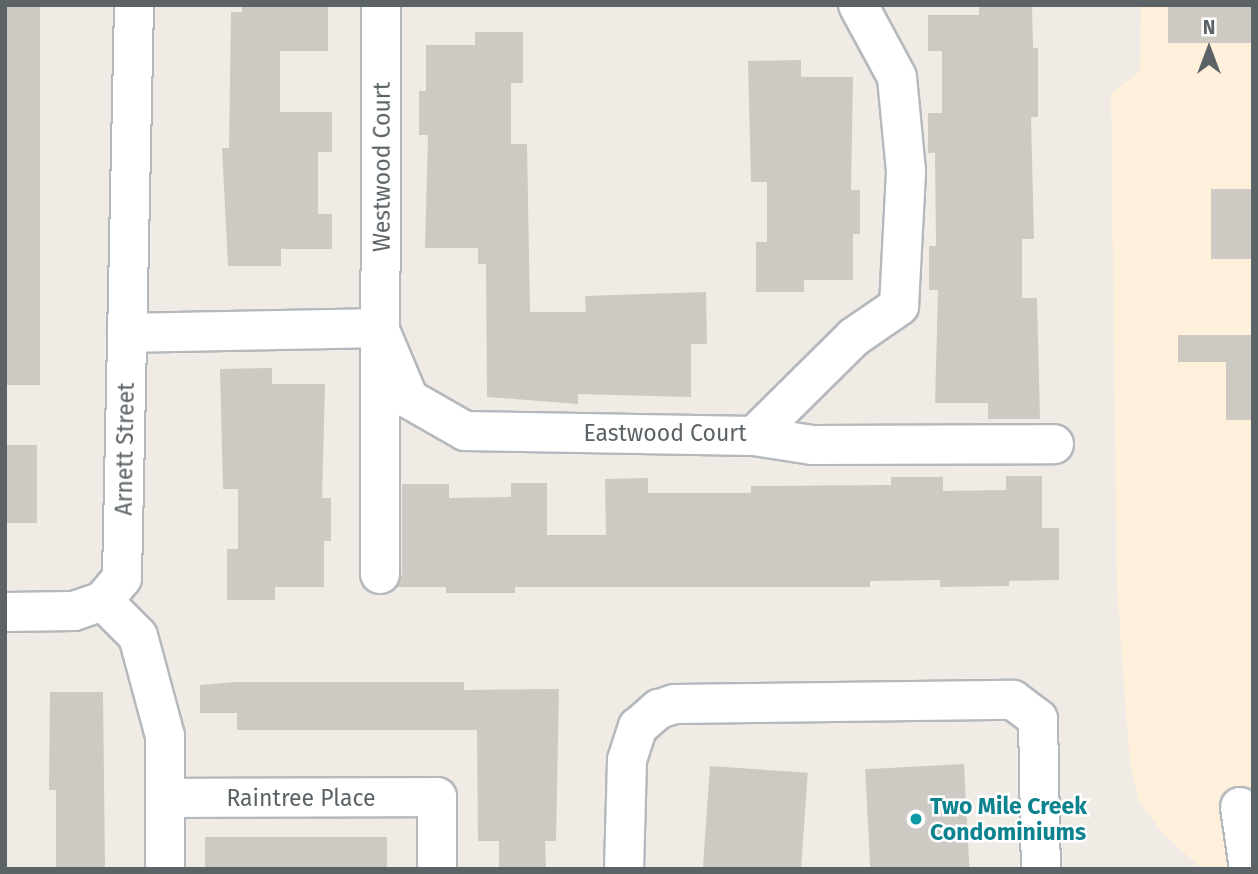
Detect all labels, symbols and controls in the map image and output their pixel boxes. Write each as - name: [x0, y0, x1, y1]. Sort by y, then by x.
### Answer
- north arrow: [1174, 14, 1244, 84]
- text: N: [1203, 16, 1215, 39]
- street label: Westwood Court: [368, 82, 396, 252]
- street label: Arnett Street: [110, 382, 140, 516]
- street label: Eastwood Court: [584, 419, 746, 447]
- street label: Raintree Place: [226, 784, 376, 812]
- place label: Two Mile Creek Condominiums: [930, 792, 1087, 846]
- marker: Two Mile Creek Condominiums: [908, 811, 924, 827]

